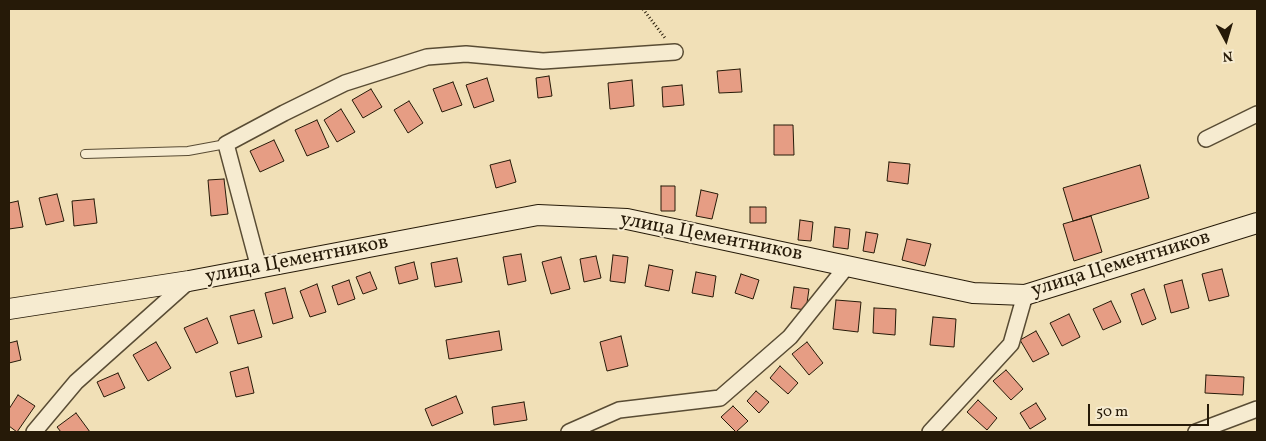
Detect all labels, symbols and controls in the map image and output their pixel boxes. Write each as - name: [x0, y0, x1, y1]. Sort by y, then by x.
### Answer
- north arrow: [1201, 15, 1251, 65]
- text: N: [1222, 45, 1234, 65]
- street label: улица Цементников: [618, 209, 804, 267]
- street label: улица Цементников: [1029, 226, 1213, 304]
- street label: улица Цементников: [204, 232, 390, 290]
- scale bar: [1091, 394, 1212, 426]
- text: 50 m: [1096, 402, 1128, 423]

